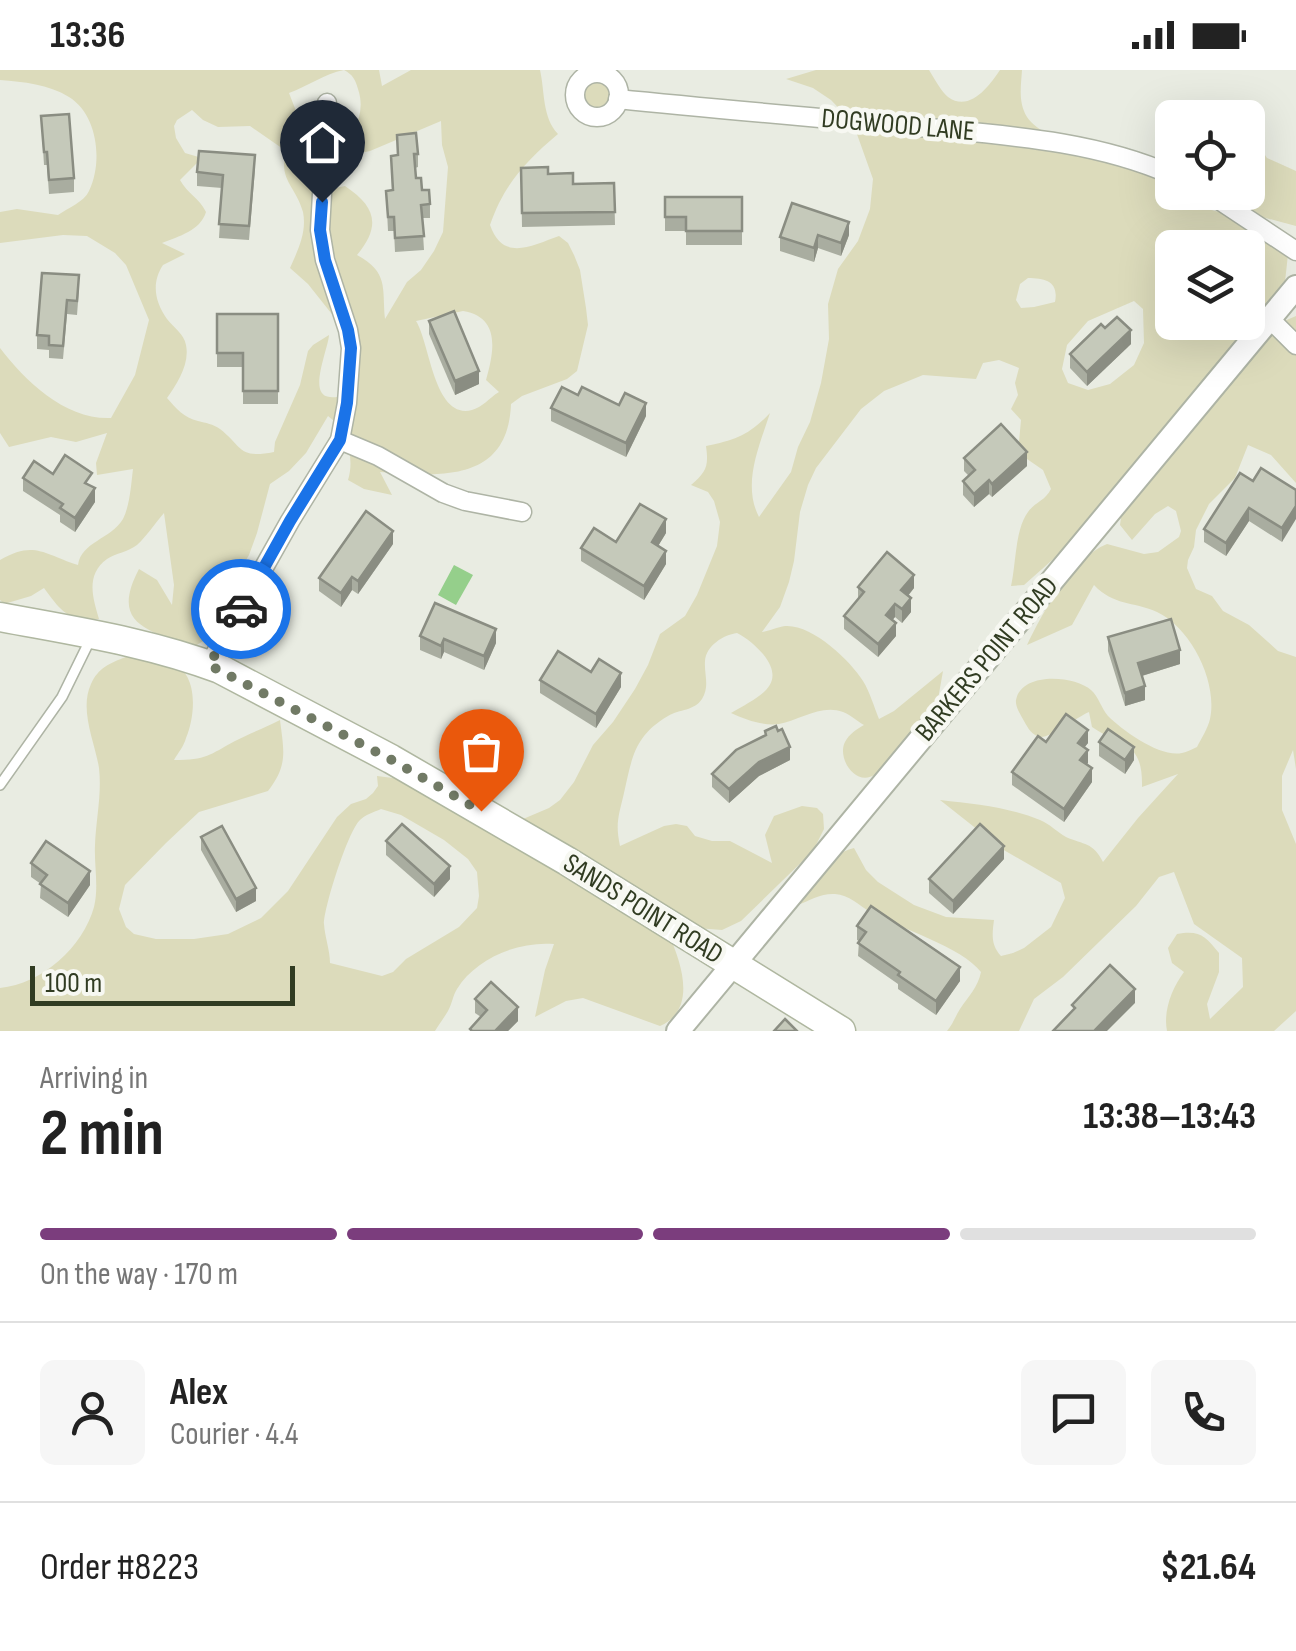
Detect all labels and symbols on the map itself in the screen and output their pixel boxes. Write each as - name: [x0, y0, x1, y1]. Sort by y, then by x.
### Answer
- pin: [280, 100, 365, 203]
- street label: DOGWOOD LANE: [820, 102, 976, 148]
- courier: [191, 559, 291, 659]
- street label: BARKERS POINT ROAD: [909, 570, 1065, 748]
- pin: [439, 709, 524, 812]
- street label: SANDS POINT ROAD: [557, 847, 729, 971]
- scale bar: [30, 961, 295, 1006]

